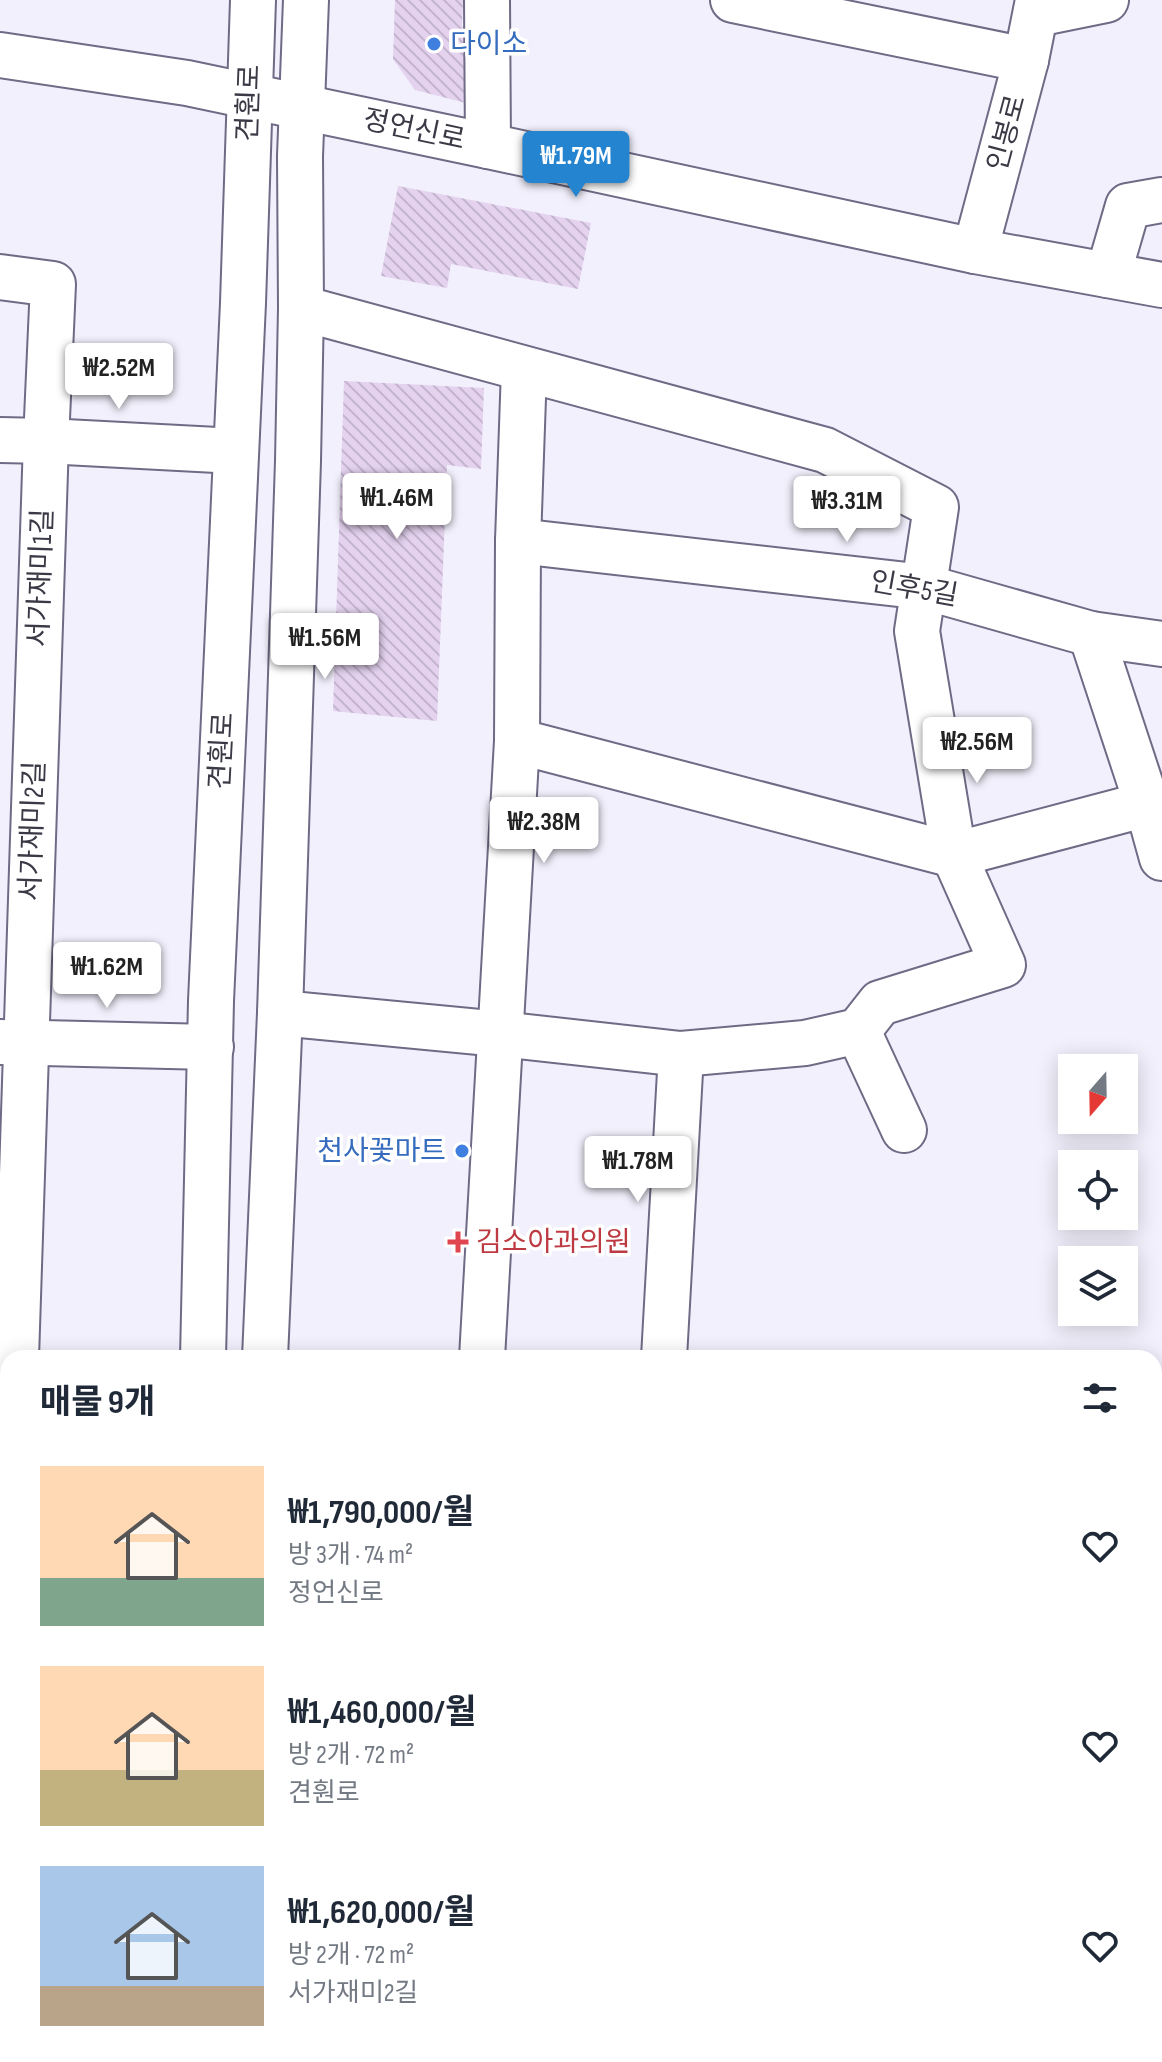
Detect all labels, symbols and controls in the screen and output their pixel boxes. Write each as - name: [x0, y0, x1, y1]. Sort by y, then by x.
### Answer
- place label: 다이소: [450, 28, 527, 61]
- marker: 다이소: [425, 35, 443, 53]
- street label: 견훤로: [231, 64, 267, 142]
- street label: 인봉로: [981, 91, 1033, 175]
- street label: 정언신로: [360, 103, 468, 157]
- pin: ₩1.79M: [511, 131, 641, 199]
- text: ₩1.79M: [540, 141, 612, 172]
- pin: ₩2.52M: [54, 343, 184, 411]
- text: ₩2.52M: [83, 353, 155, 384]
- pin: ₩1.46M: [332, 473, 462, 541]
- pin: ₩3.31M: [782, 476, 912, 544]
- text: ₩1.46M: [361, 483, 433, 514]
- text: ₩3.31M: [811, 486, 883, 517]
- street label: 서가재미1길: [22, 508, 60, 648]
- street label: 인후5길: [868, 565, 960, 613]
- pin: ₩1.56M: [260, 613, 390, 681]
- text: ₩1.56M: [289, 623, 361, 654]
- street label: 견훤로: [204, 712, 240, 790]
- pin: ₩2.56M: [912, 717, 1042, 785]
- text: ₩2.56M: [941, 727, 1013, 758]
- street label: 서가재미2길: [14, 760, 52, 902]
- pin: ₩2.38M: [479, 797, 609, 865]
- text: ₩2.38M: [507, 807, 581, 838]
- pin: ₩1.62M: [42, 942, 172, 1010]
- text: ₩1.62M: [71, 952, 143, 983]
- north arrow: [1058, 1054, 1138, 1134]
- map controls: [1058, 1054, 1138, 1326]
- place label: 천사꽃마트: [317, 1135, 446, 1168]
- pin: ₩1.78M: [573, 1136, 703, 1204]
- marker: 천사꽃마트: [453, 1142, 471, 1160]
- text: ₩1.78M: [603, 1146, 673, 1177]
- button: locate: [1058, 1150, 1138, 1230]
- place label: 김소아과의원: [476, 1226, 631, 1259]
- marker: 김소아과의원: [447, 1231, 469, 1253]
- button: layers: [1058, 1246, 1138, 1326]
- icon: filters: [1078, 1376, 1122, 1420]
- text: 매물 9개: [40, 1382, 155, 1423]
- text: ₩1,790,000/월: [288, 1492, 474, 1533]
- icon: home: [104, 1498, 200, 1594]
- icon: heart: [1078, 1524, 1122, 1568]
- text: 방 3개 · 74 m²: [288, 1540, 413, 1571]
- text: 정언신로: [288, 1578, 384, 1609]
- text: ₩1,460,000/월: [288, 1692, 476, 1733]
- icon: home: [104, 1698, 200, 1794]
- icon: heart: [1078, 1724, 1122, 1768]
- text: 방 2개 · 72 m²: [288, 1740, 414, 1771]
- text: 견훤로: [288, 1778, 360, 1809]
- text: ₩1,620,000/월: [288, 1892, 475, 1933]
- icon: home: [104, 1898, 200, 1994]
- icon: heart: [1078, 1924, 1122, 1968]
- text: 방 2개 · 72 m²: [288, 1940, 414, 1971]
- text: 서가재미2길: [288, 1978, 418, 2009]

